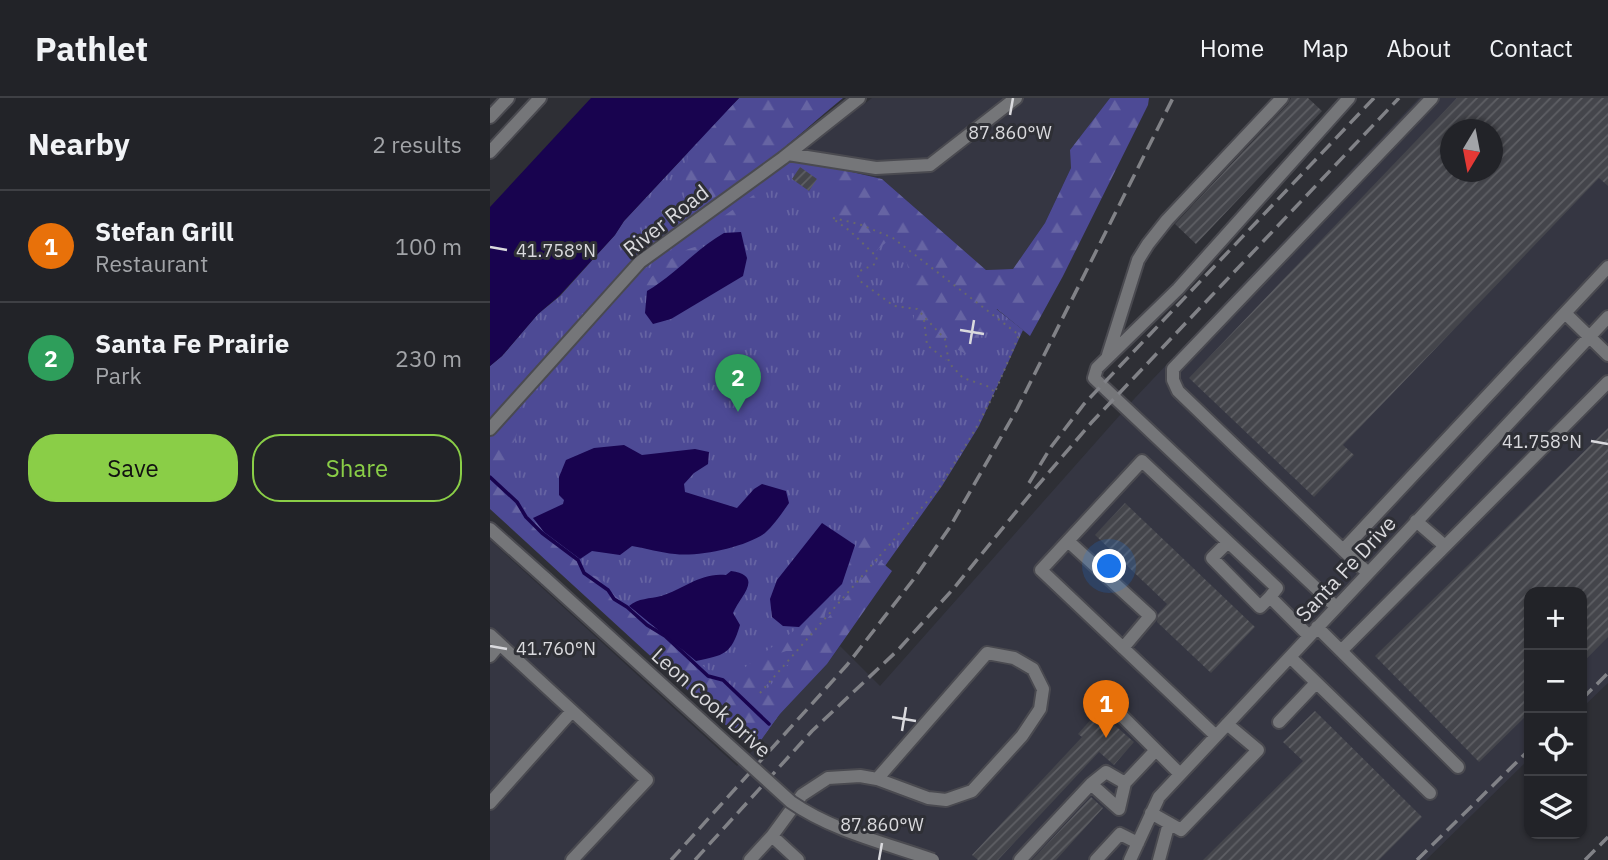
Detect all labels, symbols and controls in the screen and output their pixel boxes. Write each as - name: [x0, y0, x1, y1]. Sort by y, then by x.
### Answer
- text: Pathlet: [35, 27, 148, 70]
- text: Home: [1200, 32, 1264, 64]
- text: Map: [1302, 32, 1348, 64]
- text: About: [1386, 32, 1451, 64]
- text: Contact: [1489, 32, 1573, 64]
- north arrow: [1440, 119, 1503, 182]
- text: 87.860°W: [968, 121, 1052, 144]
- text: Nearby: [28, 124, 130, 163]
- text: 2 results: [372, 129, 462, 159]
- street label: River Road: [617, 178, 714, 262]
- text: Stefan Grill: [95, 214, 234, 248]
- text: 1: [44, 231, 58, 261]
- text: 100 m: [395, 231, 462, 261]
- text: 41.758°N: [516, 239, 596, 262]
- text: Restaurant: [95, 248, 208, 278]
- text: Santa Fe Prairie: [95, 326, 289, 360]
- text: 2: [44, 343, 58, 373]
- text: 230 m: [395, 343, 462, 373]
- pin: 2: [715, 354, 761, 412]
- text: Park: [95, 360, 142, 390]
- text: 41.758°N: [1502, 430, 1582, 453]
- button: Save: [28, 434, 238, 502]
- button: Share: [252, 434, 462, 502]
- street label: Santa Fe Drive: [1289, 509, 1402, 627]
- your location: [1092, 549, 1126, 583]
- map controls: [1524, 587, 1587, 839]
- button: +: [1524, 587, 1587, 650]
- text: 41.760°N: [516, 637, 596, 660]
- street label: Leon Cook Drive: [646, 641, 777, 763]
- button: −: [1524, 650, 1587, 713]
- pin: 1: [1083, 680, 1129, 738]
- button: locate: [1524, 713, 1587, 776]
- button: layers: [1524, 776, 1587, 839]
- text: 87.860°W: [840, 813, 924, 836]

